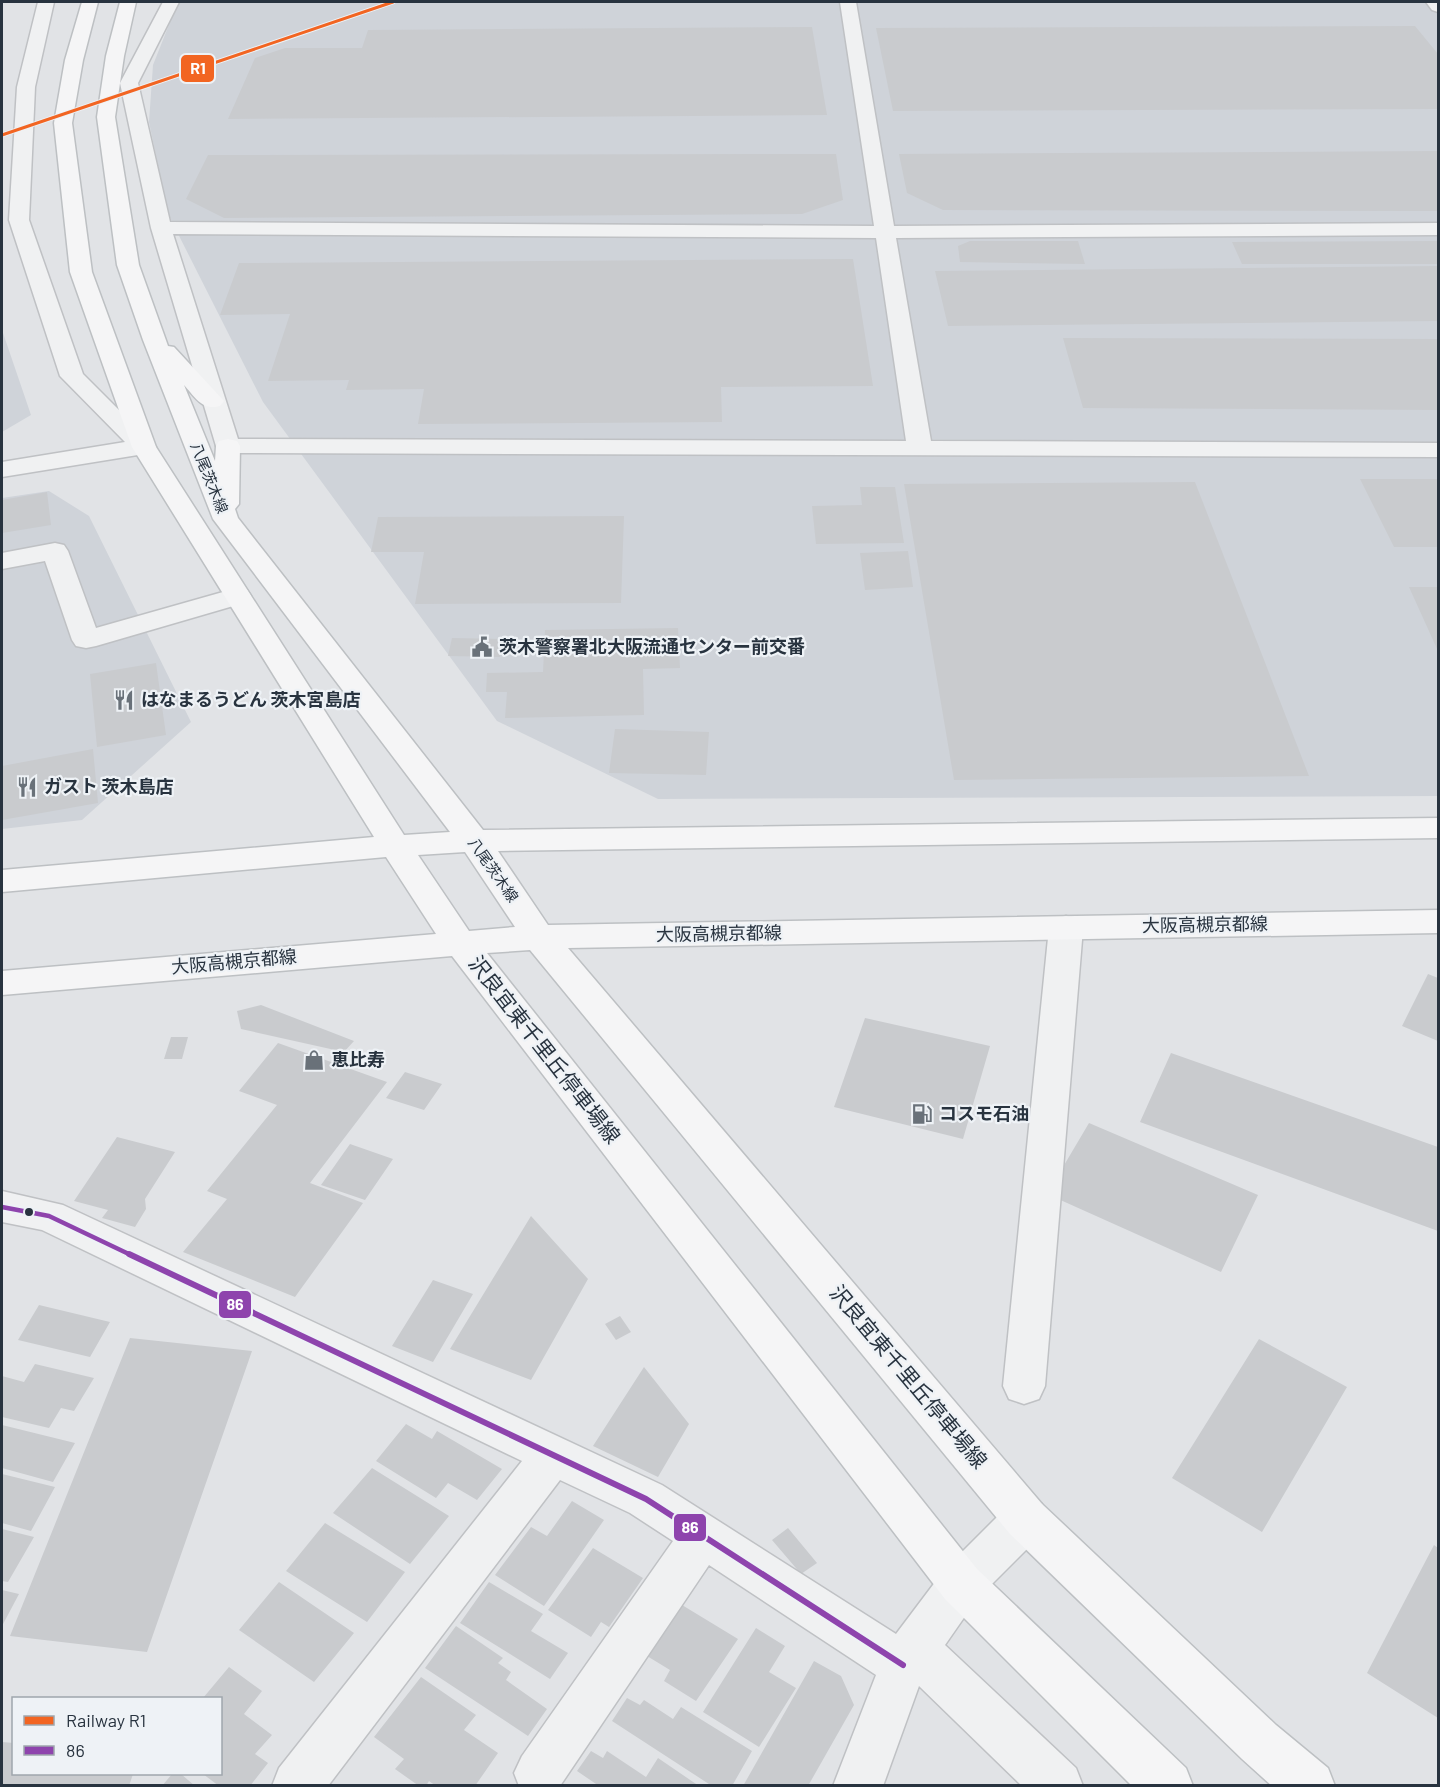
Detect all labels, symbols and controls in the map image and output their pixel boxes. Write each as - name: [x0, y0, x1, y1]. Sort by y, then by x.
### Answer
- line badge: R1: [180, 54, 215, 83]
- text: R1: [190, 58, 206, 77]
- street label: 八尾茨木線: [188, 439, 232, 516]
- public building icon: 茨木警察署北大阪流通センター前交番: [470, 635, 494, 659]
- place label: 茨木警察署北大阪流通センター前交番: [499, 635, 805, 657]
- restaurant icon: はなまるうどん 茨木宮島店: [112, 688, 136, 712]
- place label: はなまるうどん 茨木宮島店: [141, 688, 361, 710]
- restaurant icon: ガスト 茨木島店: [15, 775, 39, 799]
- place label: ガスト 茨木島店: [44, 775, 174, 797]
- street label: 八尾茨木線: [465, 834, 523, 905]
- street label: 大阪高槻京都線: [1142, 912, 1268, 936]
- street label: 大阪高槻京都線: [656, 921, 782, 945]
- street label: 大阪高槻京都線: [170, 945, 298, 977]
- street label: 沢良宜東千里丘停車場線: [464, 950, 626, 1148]
- shop icon: 恵比寿: [302, 1048, 326, 1072]
- place label: 恵比寿: [331, 1048, 385, 1070]
- fuel station icon: コスモ石油: [910, 1102, 934, 1126]
- place label: コスモ石油: [939, 1102, 1029, 1124]
- unlabelled marker: [23, 1206, 35, 1218]
- street label: 沢良宜東千里丘停車場線: [825, 1280, 993, 1473]
- line badge: 86: [218, 1290, 252, 1319]
- text: 86: [226, 1294, 244, 1313]
- line badge: 86: [673, 1513, 707, 1542]
- text: 86: [681, 1517, 699, 1536]
- legend: [12, 1697, 222, 1775]
- text: Railway R1: [66, 1709, 146, 1731]
- text: 86: [66, 1739, 85, 1761]

